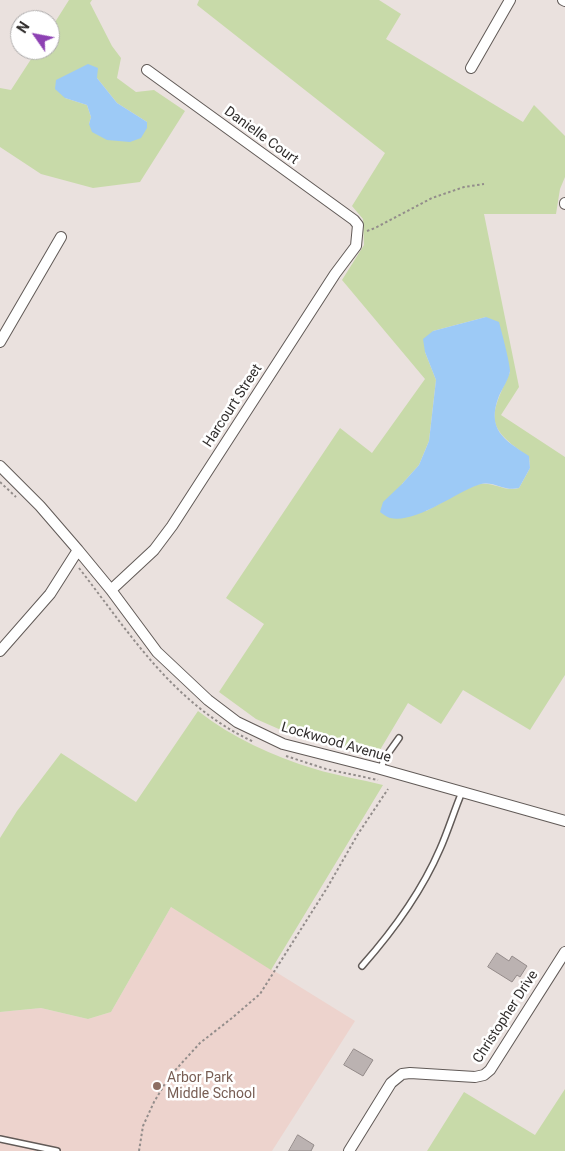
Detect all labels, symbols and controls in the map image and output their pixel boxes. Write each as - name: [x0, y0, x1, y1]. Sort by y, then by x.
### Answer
- north arrow: [10, 10, 60, 60]
- text: N: [14, 19, 33, 36]
- street label: Danielle Court: [221, 103, 301, 169]
- street label: Harcourt Street: [200, 361, 266, 451]
- street label: Lockwood Avenue: [279, 719, 393, 767]
- street label: Christopher Drive: [470, 967, 542, 1067]
- place label: Arbor Park Middle School: [167, 1070, 255, 1102]
- marker: Arbor Park Middle School: [151, 1080, 163, 1092]

